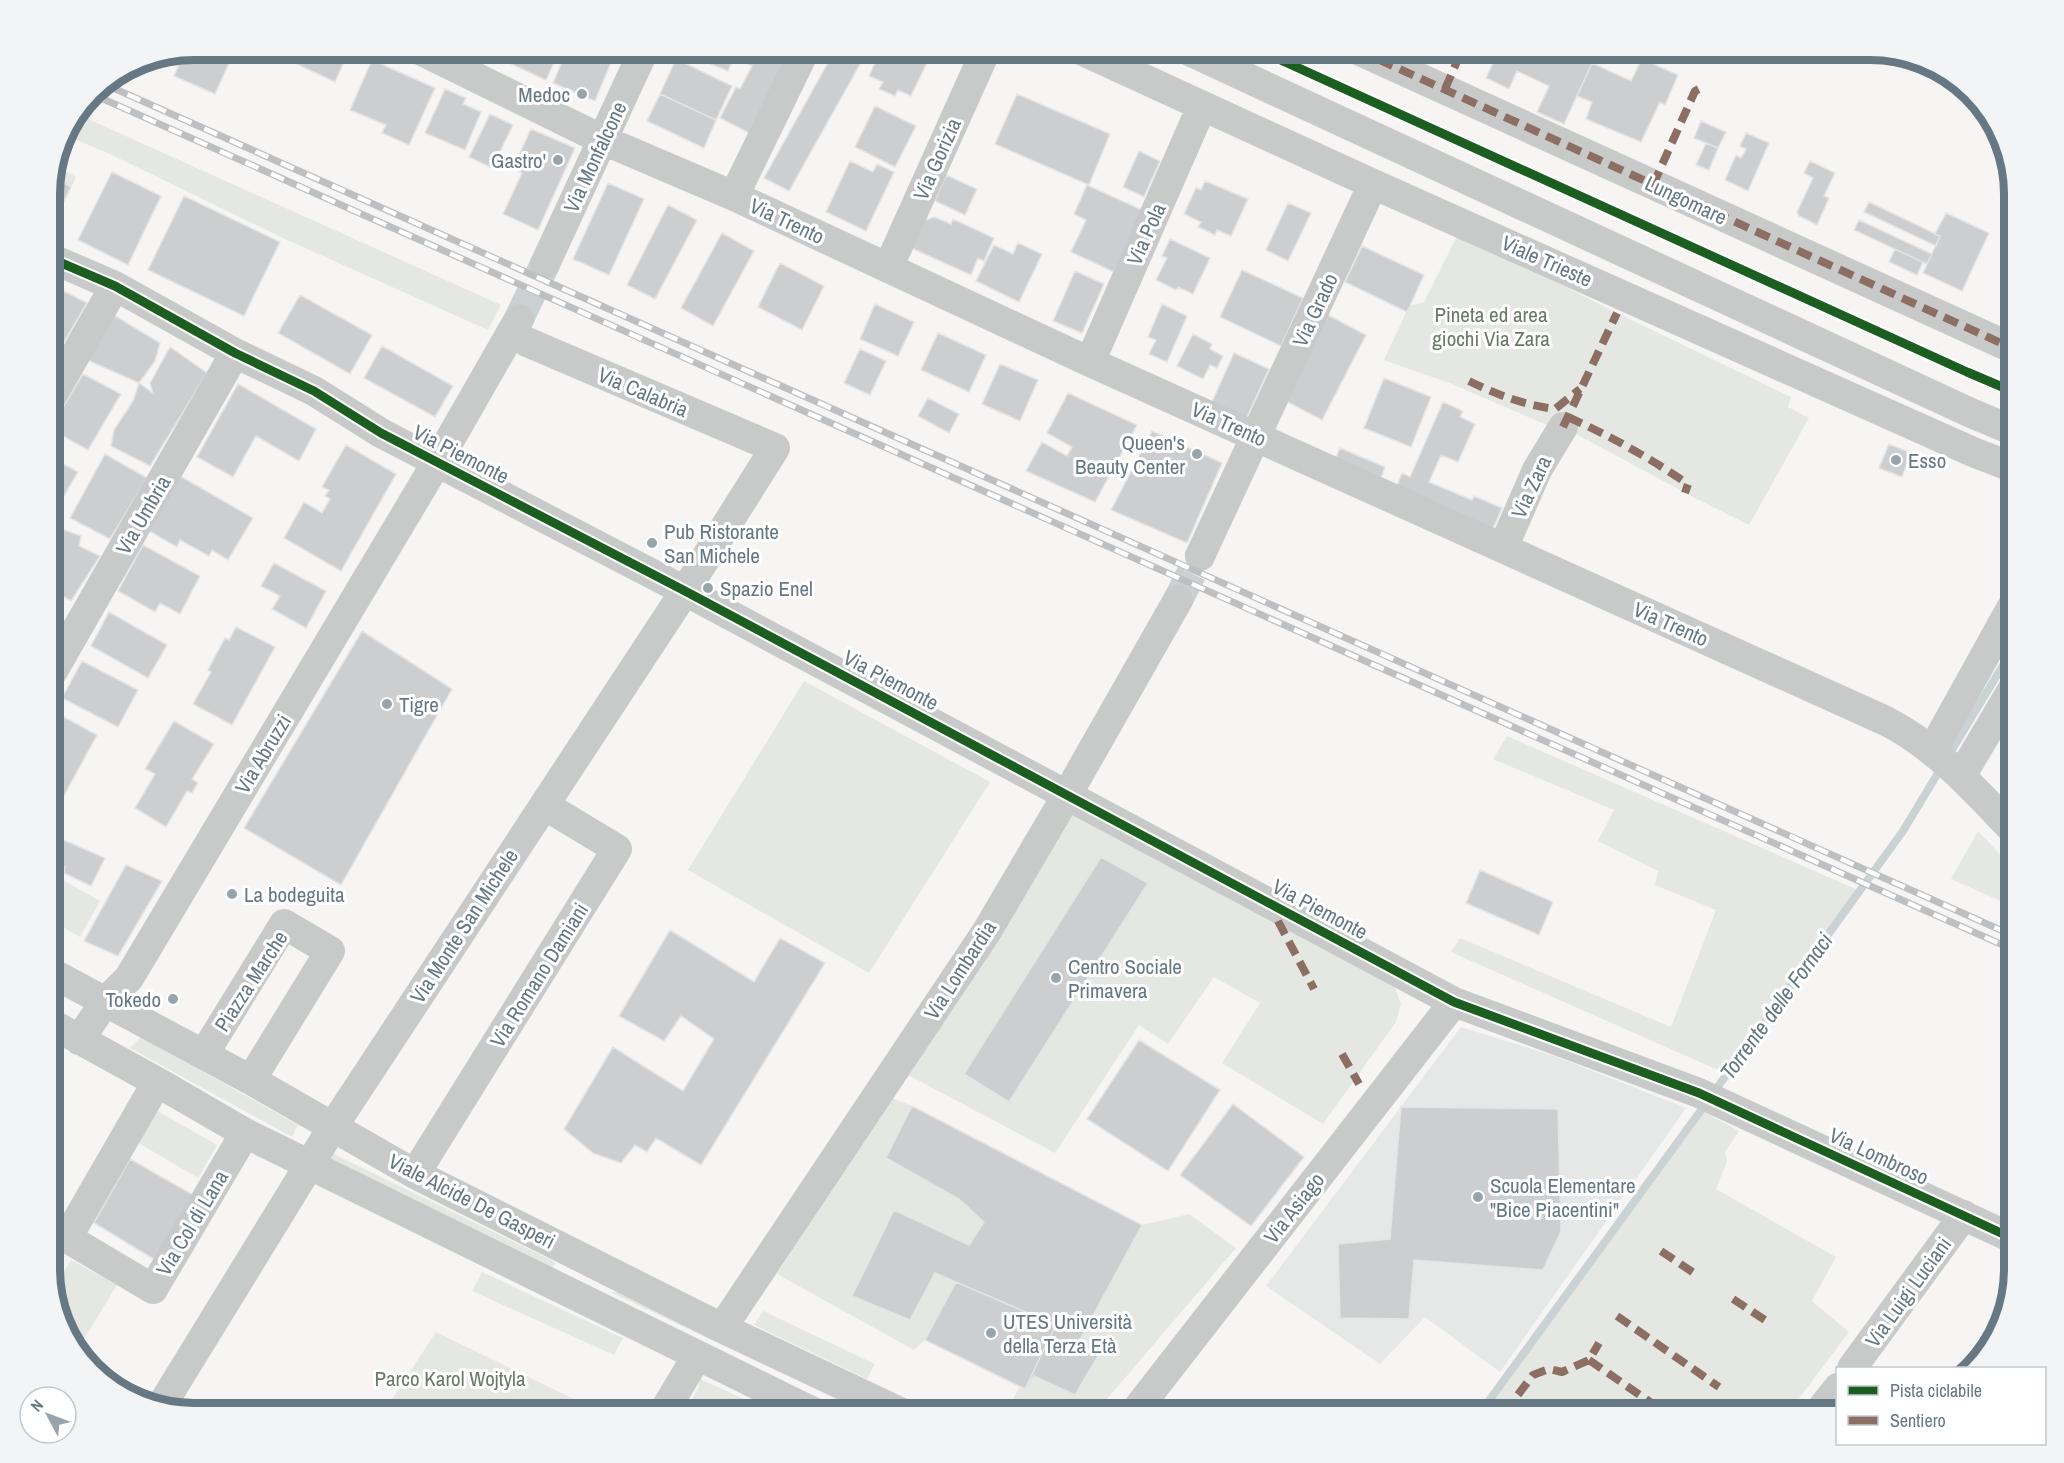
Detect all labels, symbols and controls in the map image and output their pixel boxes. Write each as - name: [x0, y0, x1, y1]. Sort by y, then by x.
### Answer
- place label: Medoc: [518, 80, 570, 109]
- marker: Medoc: [575, 87, 589, 101]
- street label: Via Monfalcone: [557, 97, 633, 217]
- street label: Via Gorizia: [906, 113, 968, 205]
- place label: Gastro': [491, 146, 546, 175]
- marker: Gastro': [551, 153, 565, 167]
- street label: Lungomare: [1640, 168, 1732, 232]
- street label: Via Trento: [745, 191, 829, 251]
- street label: Via Pola: [1120, 198, 1173, 270]
- street label: Viale Trieste: [1497, 228, 1597, 294]
- street label: Via Grado: [1285, 268, 1345, 352]
- park label: Pineta ed area giochi Via Zara: [1432, 300, 1550, 353]
- street label: Via Calabria: [593, 360, 693, 424]
- street label: Via Trento: [1187, 395, 1271, 453]
- street label: Via Piemonte: [408, 417, 514, 491]
- place label: Queen's Beauty Center: [1075, 428, 1185, 481]
- place label: Esso: [1908, 446, 1946, 475]
- marker: Queen's Beauty Center: [1190, 447, 1204, 461]
- street label: Via Zara: [1504, 451, 1558, 523]
- marker: Esso: [1889, 453, 1903, 467]
- street label: Via Umbria: [109, 470, 177, 560]
- place label: Pub Ristorante San Michele: [664, 517, 779, 570]
- marker: Pub Ristorante San Michele: [645, 536, 659, 550]
- place label: Spazio Enel: [720, 574, 813, 603]
- marker: Spazio Enel: [701, 581, 715, 595]
- street label: Via Trento: [1629, 595, 1713, 653]
- street label: Via Piemonte: [838, 643, 944, 717]
- place label: Tigre: [399, 690, 439, 719]
- marker: Tigre: [380, 697, 394, 711]
- street label: Via Abruzzi: [228, 709, 298, 799]
- street label: Via Monte San Michele: [403, 843, 525, 1009]
- street label: Via Piemonte: [1267, 872, 1373, 946]
- place label: La bodeguita: [244, 880, 345, 909]
- marker: La bodeguita: [225, 887, 239, 901]
- street label: Via Romano Damiani: [483, 897, 595, 1053]
- street label: Via Lombardia: [917, 915, 1003, 1025]
- street label: Piazza Marche: [208, 925, 294, 1037]
- water label: Torrente delle Fornaci: [1713, 927, 1839, 1085]
- place label: Centro Sociale Primavera: [1068, 952, 1182, 1005]
- marker: Centro Sociale Primavera: [1049, 971, 1063, 985]
- place label: Tokedo: [105, 985, 161, 1014]
- marker: Tokedo: [166, 992, 180, 1006]
- street label: Via Lombroso: [1824, 1120, 1934, 1192]
- street label: Viale Alcide De Gasperi: [384, 1146, 560, 1256]
- street label: Via Col di Lana: [149, 1164, 235, 1281]
- street label: Via Asiago: [1257, 1166, 1331, 1250]
- place label: Scuola Elementare "Bice Piacentini": [1490, 1171, 1636, 1224]
- marker: Scuola Elementare "Bice Piacentini": [1471, 1190, 1485, 1204]
- street label: Via Luigi Luciani: [1858, 1231, 1958, 1353]
- place label: UTES Università della Terza Età: [1003, 1307, 1133, 1360]
- marker: UTES Università della Terza Età: [984, 1326, 998, 1340]
- park label: Parco Karol Wojtyla: [375, 1364, 526, 1393]
- legend: [1836, 1367, 2046, 1445]
- text: Pista ciclabile: [1890, 1378, 1982, 1403]
- north arrow: [18, 1385, 78, 1445]
- text: N: [25, 1394, 48, 1416]
- text: Sentiero: [1890, 1408, 1946, 1433]

